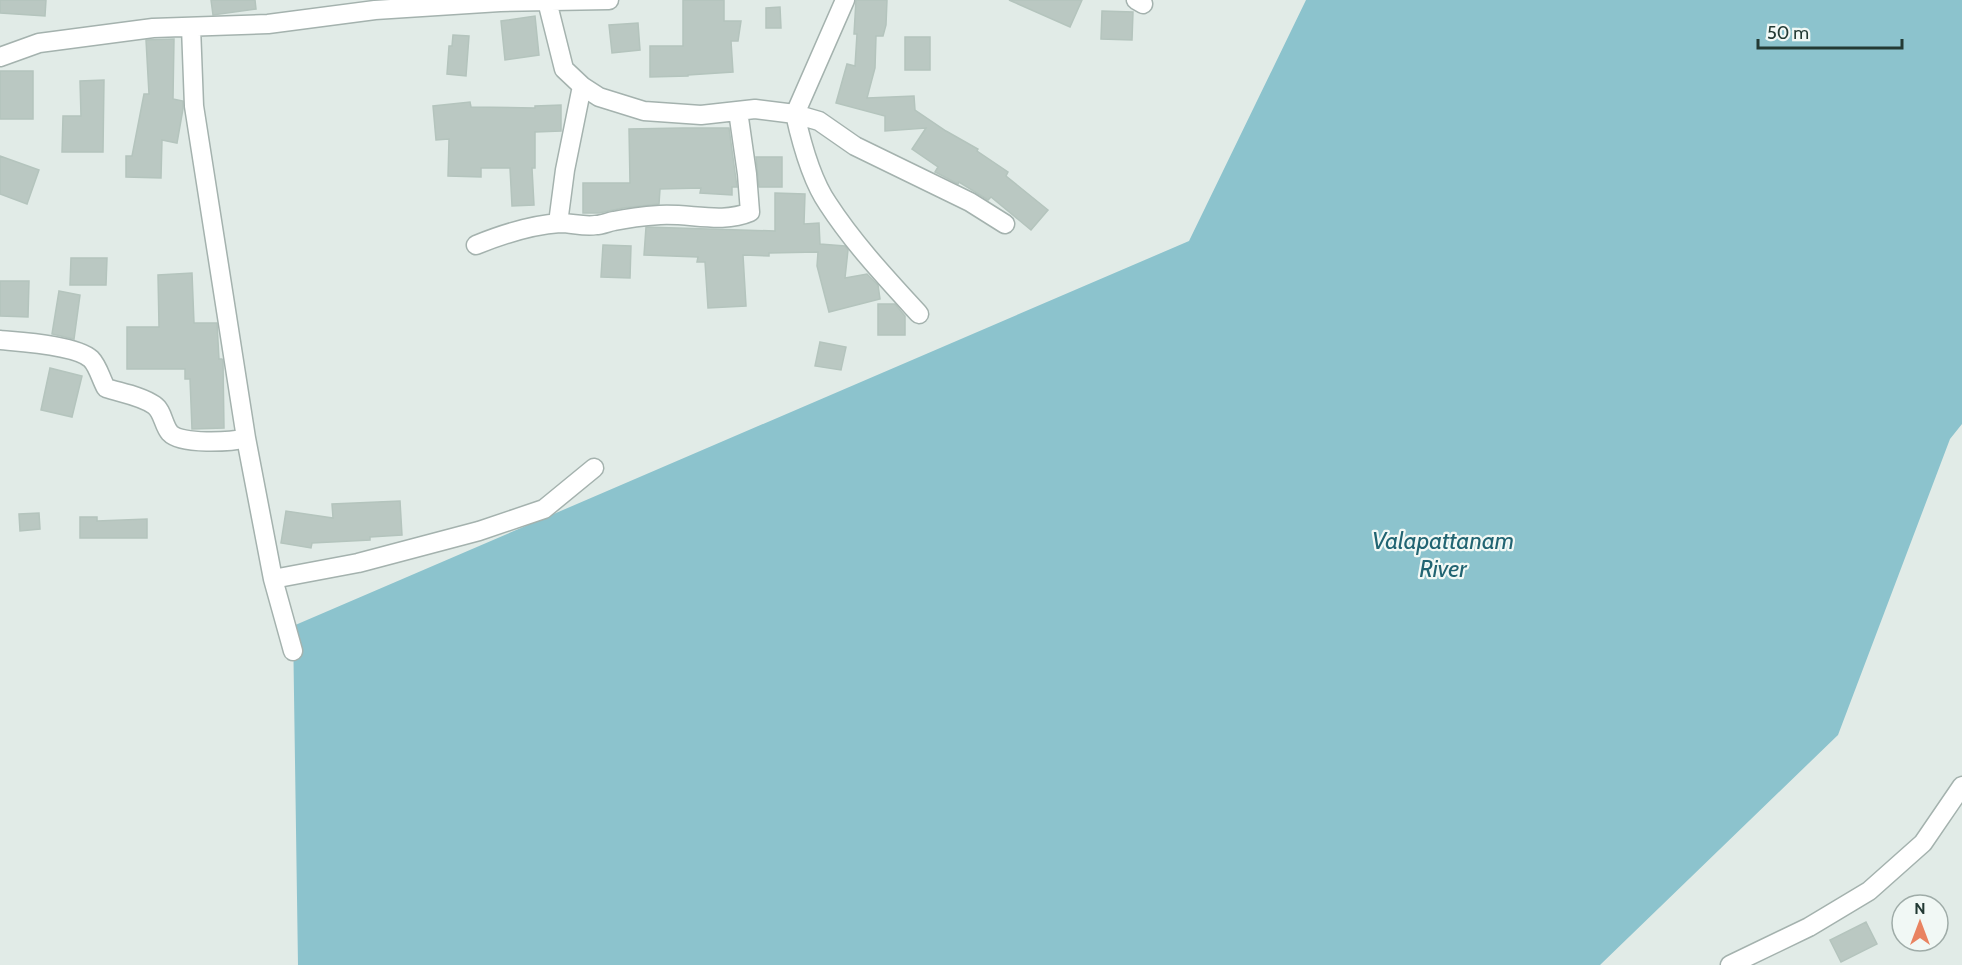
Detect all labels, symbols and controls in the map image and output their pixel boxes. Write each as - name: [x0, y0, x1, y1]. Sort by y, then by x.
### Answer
- scale bar: [1758, 12, 1902, 50]
- text: 50 m: [1767, 22, 1809, 44]
- water label: Valapattanam River: [1372, 526, 1514, 583]
- north arrow: [1890, 893, 1950, 953]
- text: N: [1914, 899, 1926, 918]

